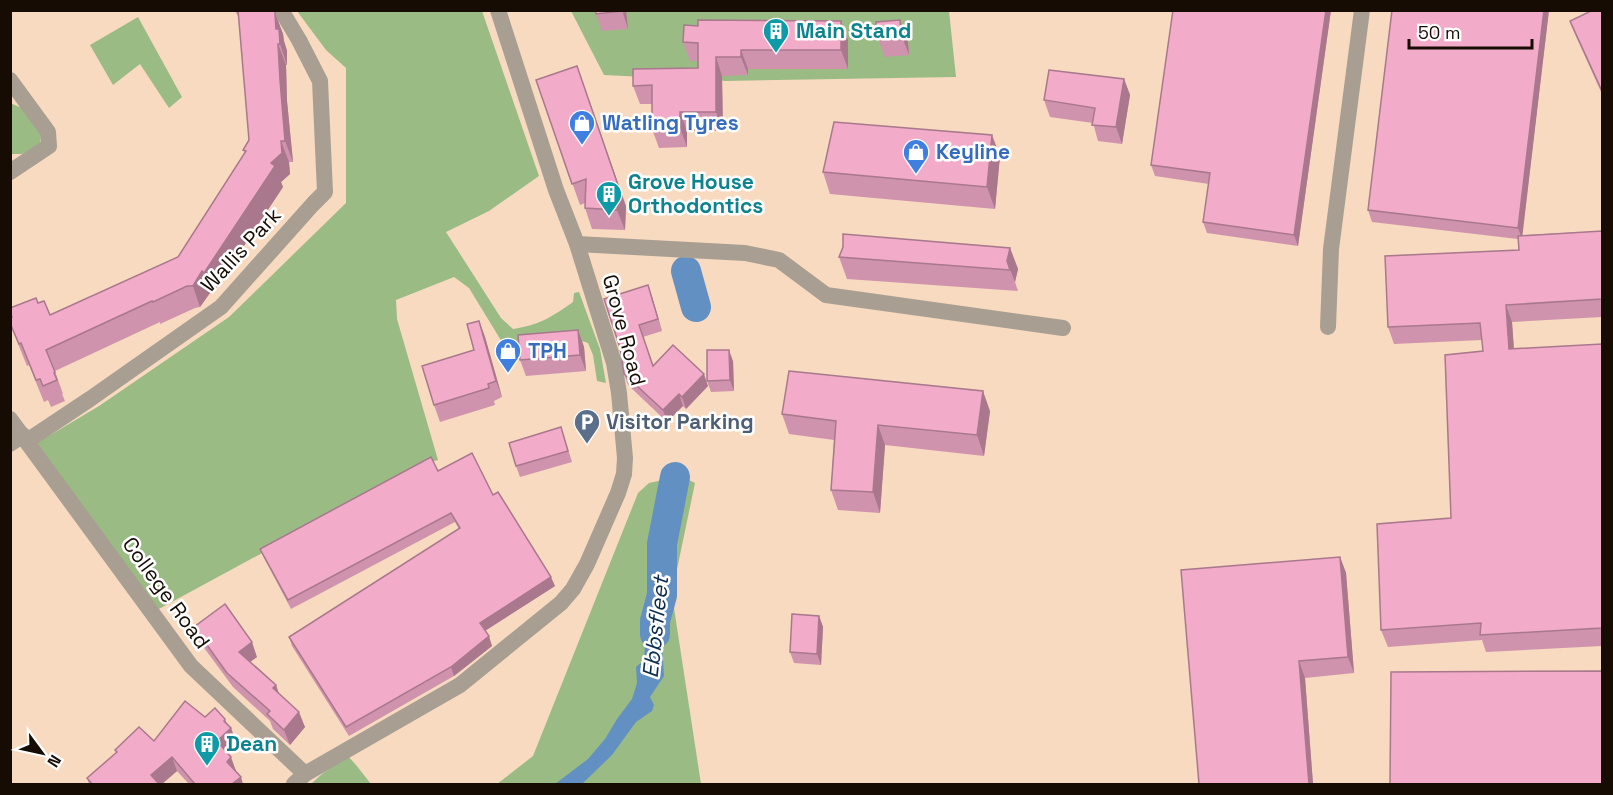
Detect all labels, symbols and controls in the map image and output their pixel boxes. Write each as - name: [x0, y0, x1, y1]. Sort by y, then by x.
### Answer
- scale bar: [1409, 12, 1532, 50]
- building icon: Main Stand: [761, 16, 791, 54]
- place label: Main Stand: [796, 17, 911, 44]
- text: 50 m: [1418, 21, 1460, 44]
- shop icon: Watling Tyres: [567, 108, 597, 146]
- place label: Watling Tyres: [602, 109, 739, 136]
- shop icon: Keyline: [901, 137, 931, 175]
- place label: Keyline: [936, 138, 1010, 165]
- place label: Grove House Orthodontics: [628, 168, 763, 219]
- building icon: Grove House Orthodontics: [594, 179, 624, 217]
- street label: Wallis Park: [195, 202, 287, 298]
- street label: Grove Road: [597, 271, 652, 389]
- shop icon: TPH: [493, 336, 523, 374]
- place label: TPH: [528, 337, 567, 364]
- parking icon: Visitor Parking: [572, 407, 602, 445]
- place label: Visitor Parking: [606, 408, 754, 435]
- street label: College Road: [117, 531, 216, 654]
- water label: Ebbsfleet: [636, 573, 674, 679]
- north arrow: [12, 723, 72, 783]
- building icon: Dean: [192, 729, 222, 767]
- place label: Dean: [226, 730, 277, 757]
- text: N: [42, 751, 66, 771]

